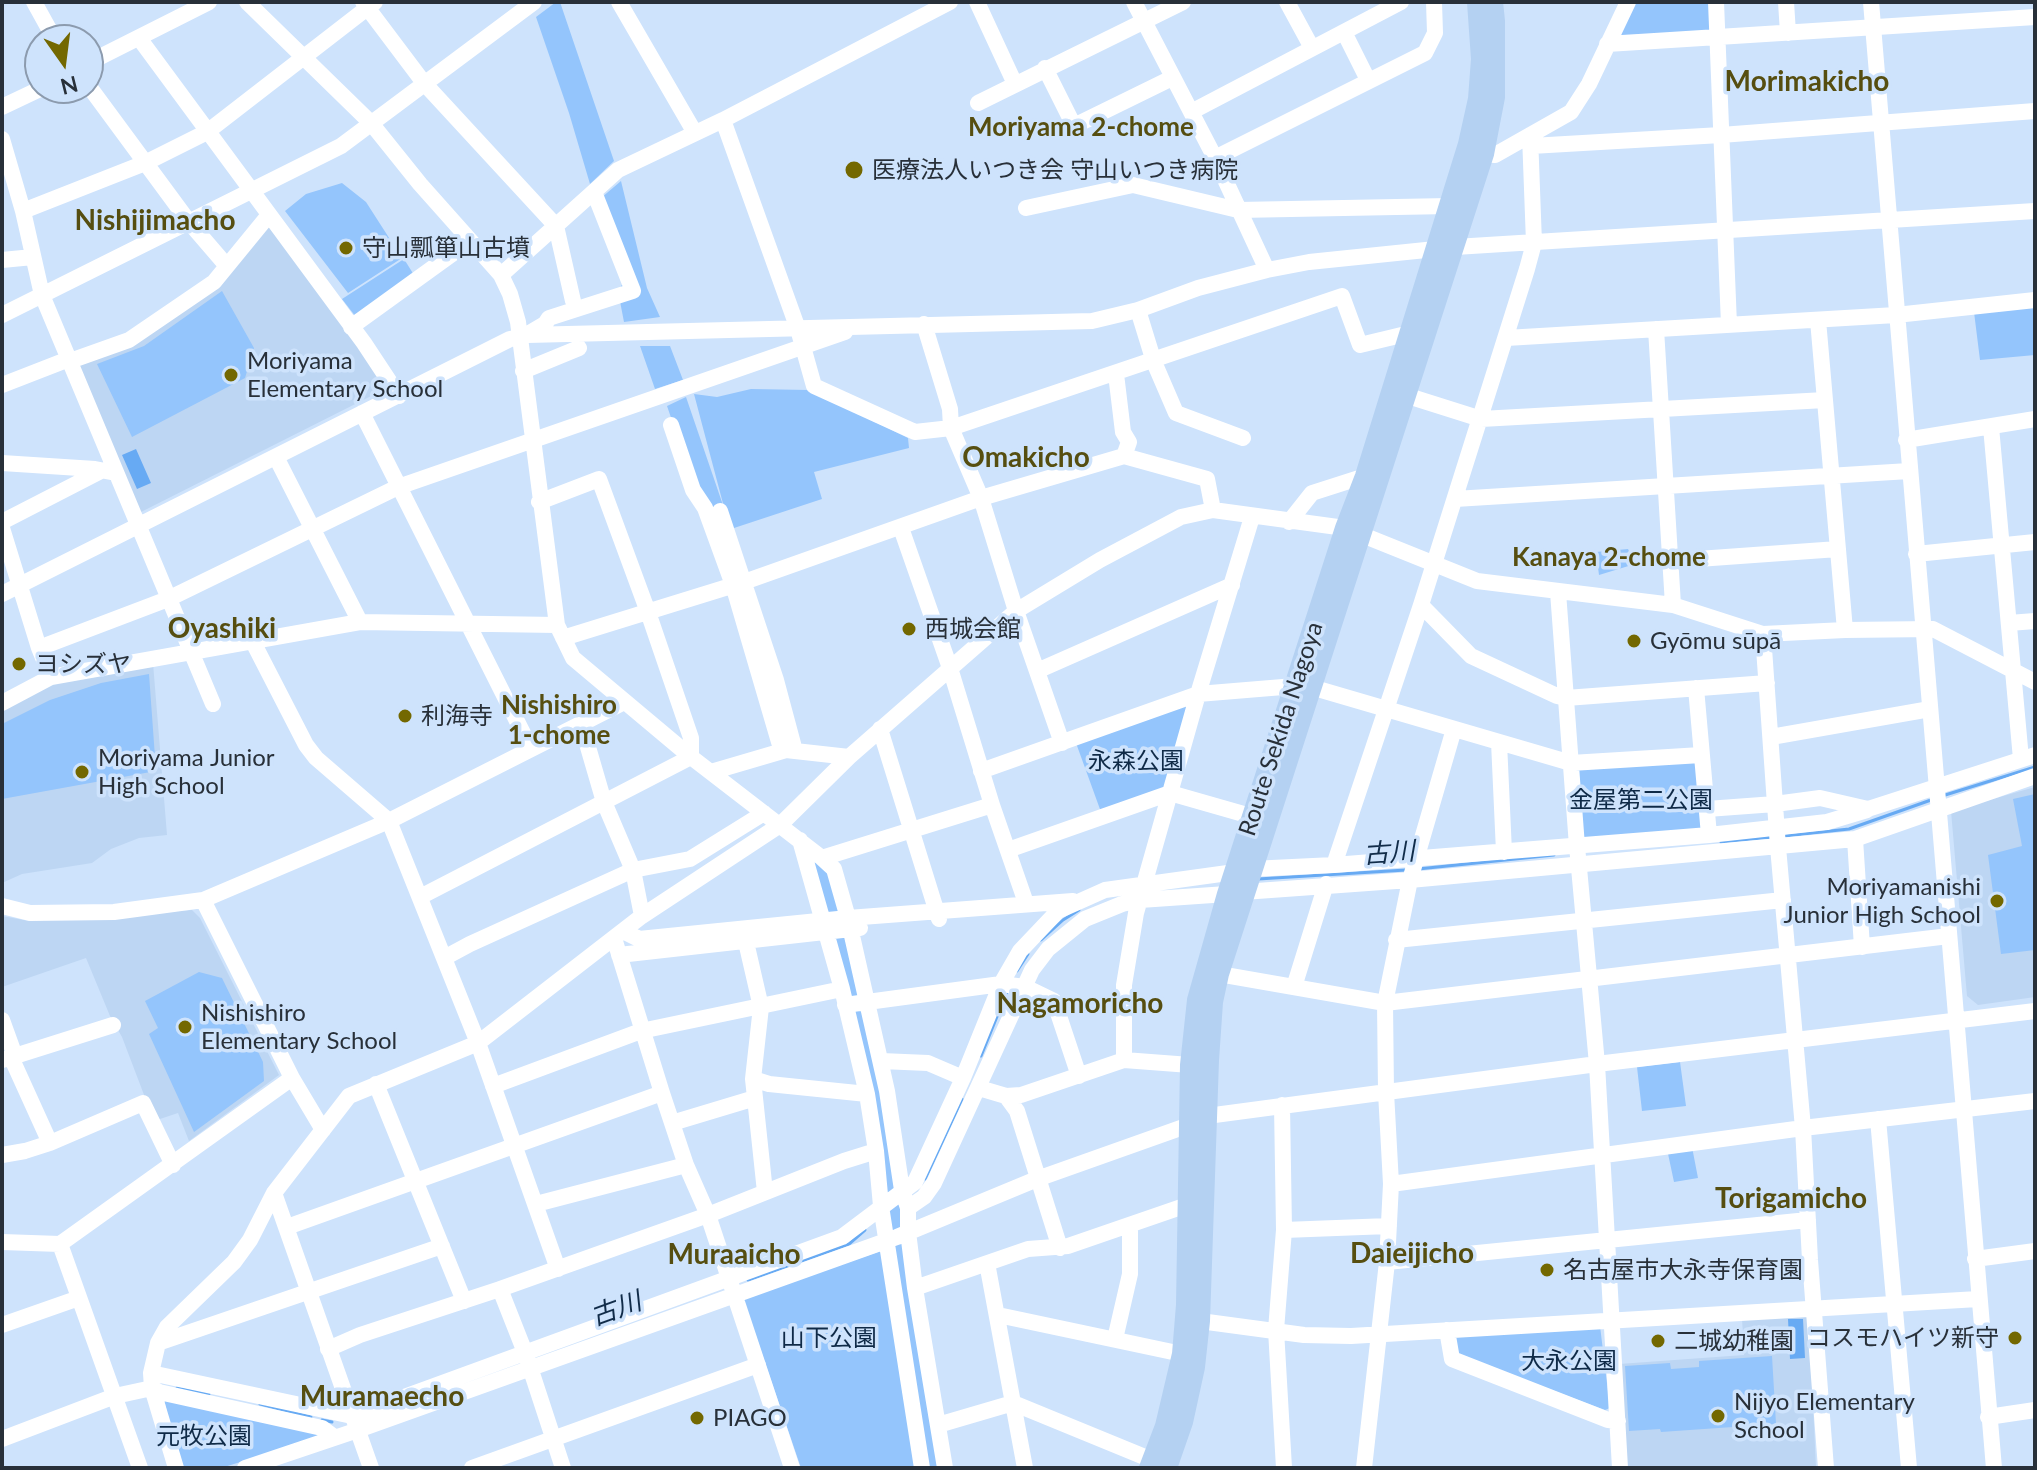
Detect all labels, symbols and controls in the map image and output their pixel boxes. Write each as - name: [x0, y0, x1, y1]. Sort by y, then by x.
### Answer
- north arrow: [24, 24, 104, 104]
- district label: Morimakicho: [1725, 65, 1889, 99]
- text: N: [58, 71, 81, 101]
- district label: Moriyama 2-chome: [968, 112, 1194, 144]
- place label: 医療法人いつき会 守山いつき病院: [872, 156, 1238, 184]
- marker: 医療法人いつき会 守山いつき病院: [843, 159, 865, 181]
- district label: Nishijimacho: [75, 204, 235, 238]
- place label: 守山瓢箪山古墳: [362, 234, 530, 262]
- marker: 守山瓢箪山古墳: [337, 239, 355, 257]
- place label: Moriyama Elementary School: [247, 347, 443, 403]
- marker: Moriyama Elementary School: [222, 366, 240, 384]
- district label: Omakicho: [962, 441, 1090, 475]
- district label: Kanaya 2-chome: [1512, 542, 1706, 574]
- district label: Oyashiki: [168, 612, 276, 646]
- place label: 西城会館: [925, 615, 1021, 643]
- street label: Route Sekida Nagoya: [1233, 618, 1329, 840]
- marker: 西城会館: [900, 620, 918, 638]
- place label: Gyōmu sūpā: [1650, 627, 1781, 655]
- marker: Gyōmu sūpā: [1625, 632, 1643, 650]
- place label: ヨシズヤ: [35, 650, 131, 678]
- marker: ヨシズヤ: [10, 655, 28, 673]
- district label: Nishishiro 1-chome: [501, 690, 617, 752]
- place label: 利海寺: [421, 702, 493, 730]
- marker: 利海寺: [396, 707, 414, 725]
- place label: Moriyama Junior High School: [98, 744, 275, 800]
- park label: 永森公園: [1088, 747, 1184, 775]
- marker: Moriyama Junior High School: [73, 763, 91, 781]
- park label: 金屋第二公園: [1569, 786, 1713, 814]
- water label: 古川: [1362, 836, 1416, 870]
- place label: Moriyamanishi Junior High School: [1784, 873, 1981, 929]
- marker: Moriyamanishi Junior High School: [1988, 892, 2006, 910]
- district label: Nagamoricho: [997, 987, 1163, 1021]
- place label: Nishishiro Elementary School: [201, 999, 397, 1055]
- marker: Nishishiro Elementary School: [176, 1018, 194, 1036]
- district label: Torigamicho: [1715, 1182, 1867, 1216]
- district label: Daieijicho: [1350, 1237, 1474, 1271]
- district label: Muraaicho: [667, 1238, 801, 1272]
- place label: 名古屋市大永寺保育園: [1563, 1256, 1803, 1284]
- marker: 名古屋市大永寺保育園: [1538, 1261, 1556, 1279]
- water label: 古川: [586, 1285, 646, 1333]
- park label: 山下公園: [781, 1324, 877, 1352]
- place label: コスモハイツ新守: [1807, 1324, 1999, 1352]
- place label: 二城幼稚園: [1674, 1327, 1794, 1355]
- marker: コスモハイツ新守: [2006, 1329, 2024, 1347]
- marker: 二城幼稚園: [1649, 1332, 1667, 1350]
- park label: 大永公園: [1521, 1347, 1617, 1375]
- district label: Muramaecho: [300, 1380, 464, 1414]
- place label: Nijyo Elementary School: [1734, 1388, 1915, 1444]
- place label: PIAGO: [713, 1404, 787, 1432]
- marker: Nijyo Elementary School: [1709, 1407, 1727, 1425]
- marker: PIAGO: [688, 1409, 706, 1427]
- park label: 元牧公園: [156, 1422, 252, 1450]

